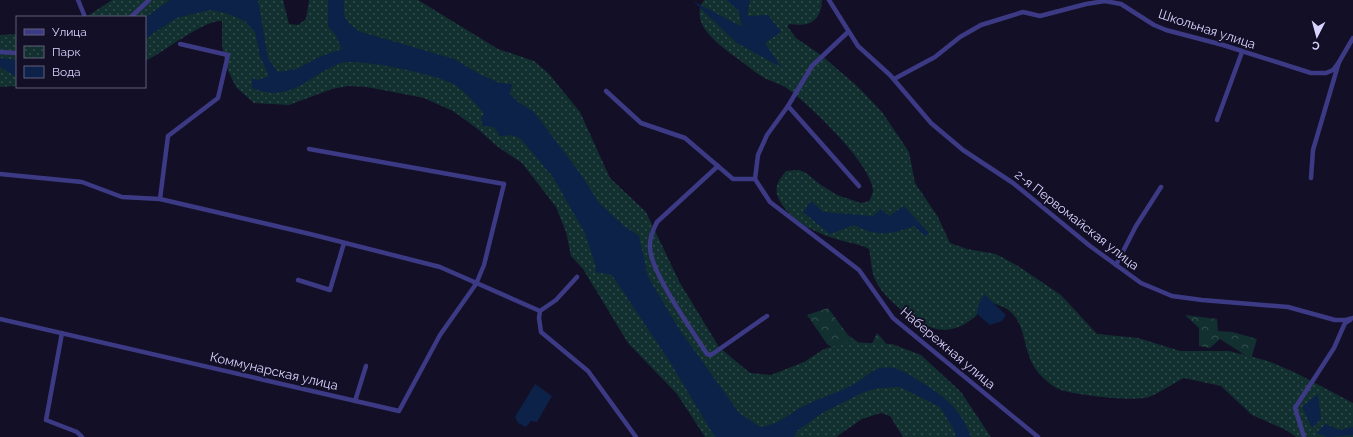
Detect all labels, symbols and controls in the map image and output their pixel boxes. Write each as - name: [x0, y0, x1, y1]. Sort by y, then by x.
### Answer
- street label: Школьная улица: [1156, 6, 1258, 52]
- legend: [16, 16, 146, 88]
- north arrow: [1297, 16, 1337, 56]
- text: Улица: [52, 25, 87, 39]
- text: С: [1311, 39, 1320, 52]
- text: Парк: [52, 45, 81, 59]
- text: Вода: [52, 65, 81, 79]
- street label: 2-я Первомайская улица: [1012, 167, 1142, 273]
- street label: Набережная улица: [898, 304, 998, 392]
- street label: Коммунарская улица: [209, 349, 339, 393]

